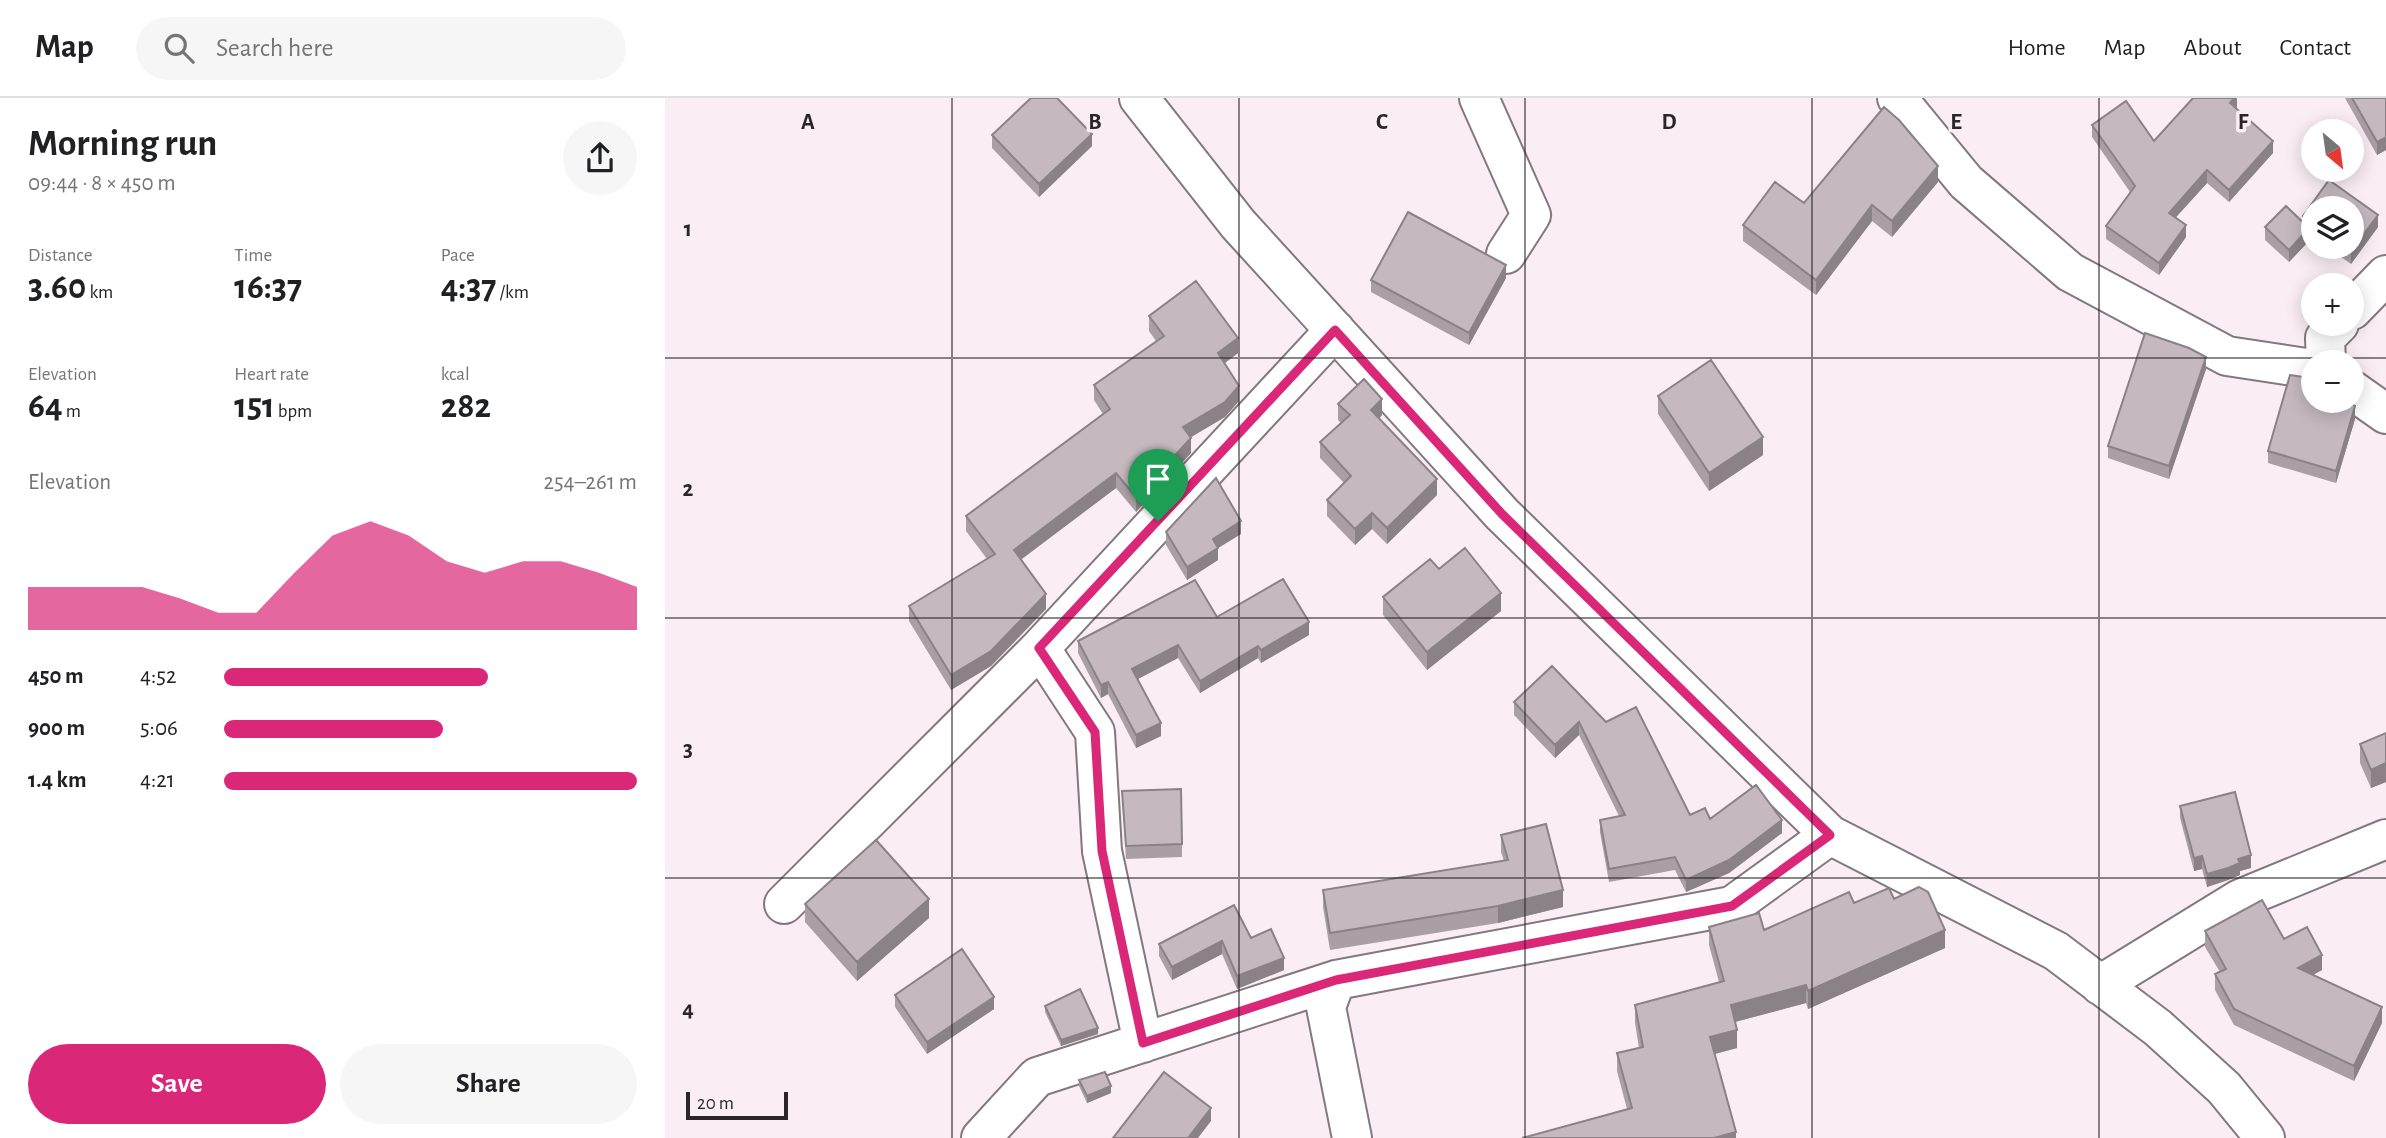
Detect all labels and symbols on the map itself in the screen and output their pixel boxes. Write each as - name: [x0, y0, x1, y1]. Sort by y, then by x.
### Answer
- text: A: [801, 111, 815, 134]
- text: B: [1088, 111, 1102, 134]
- text: C: [1376, 111, 1388, 134]
- text: D: [1661, 111, 1677, 134]
- text: E: [1950, 111, 1962, 134]
- text: F: [2238, 111, 2249, 134]
- north arrow: [2301, 119, 2364, 182]
- text: 1: [684, 218, 692, 241]
- pin: [1128, 449, 1188, 521]
- text: 2: [683, 478, 694, 501]
- text: 3: [683, 738, 693, 761]
- text: 4: [682, 998, 694, 1021]
- scale bar: [686, 1089, 787, 1121]

